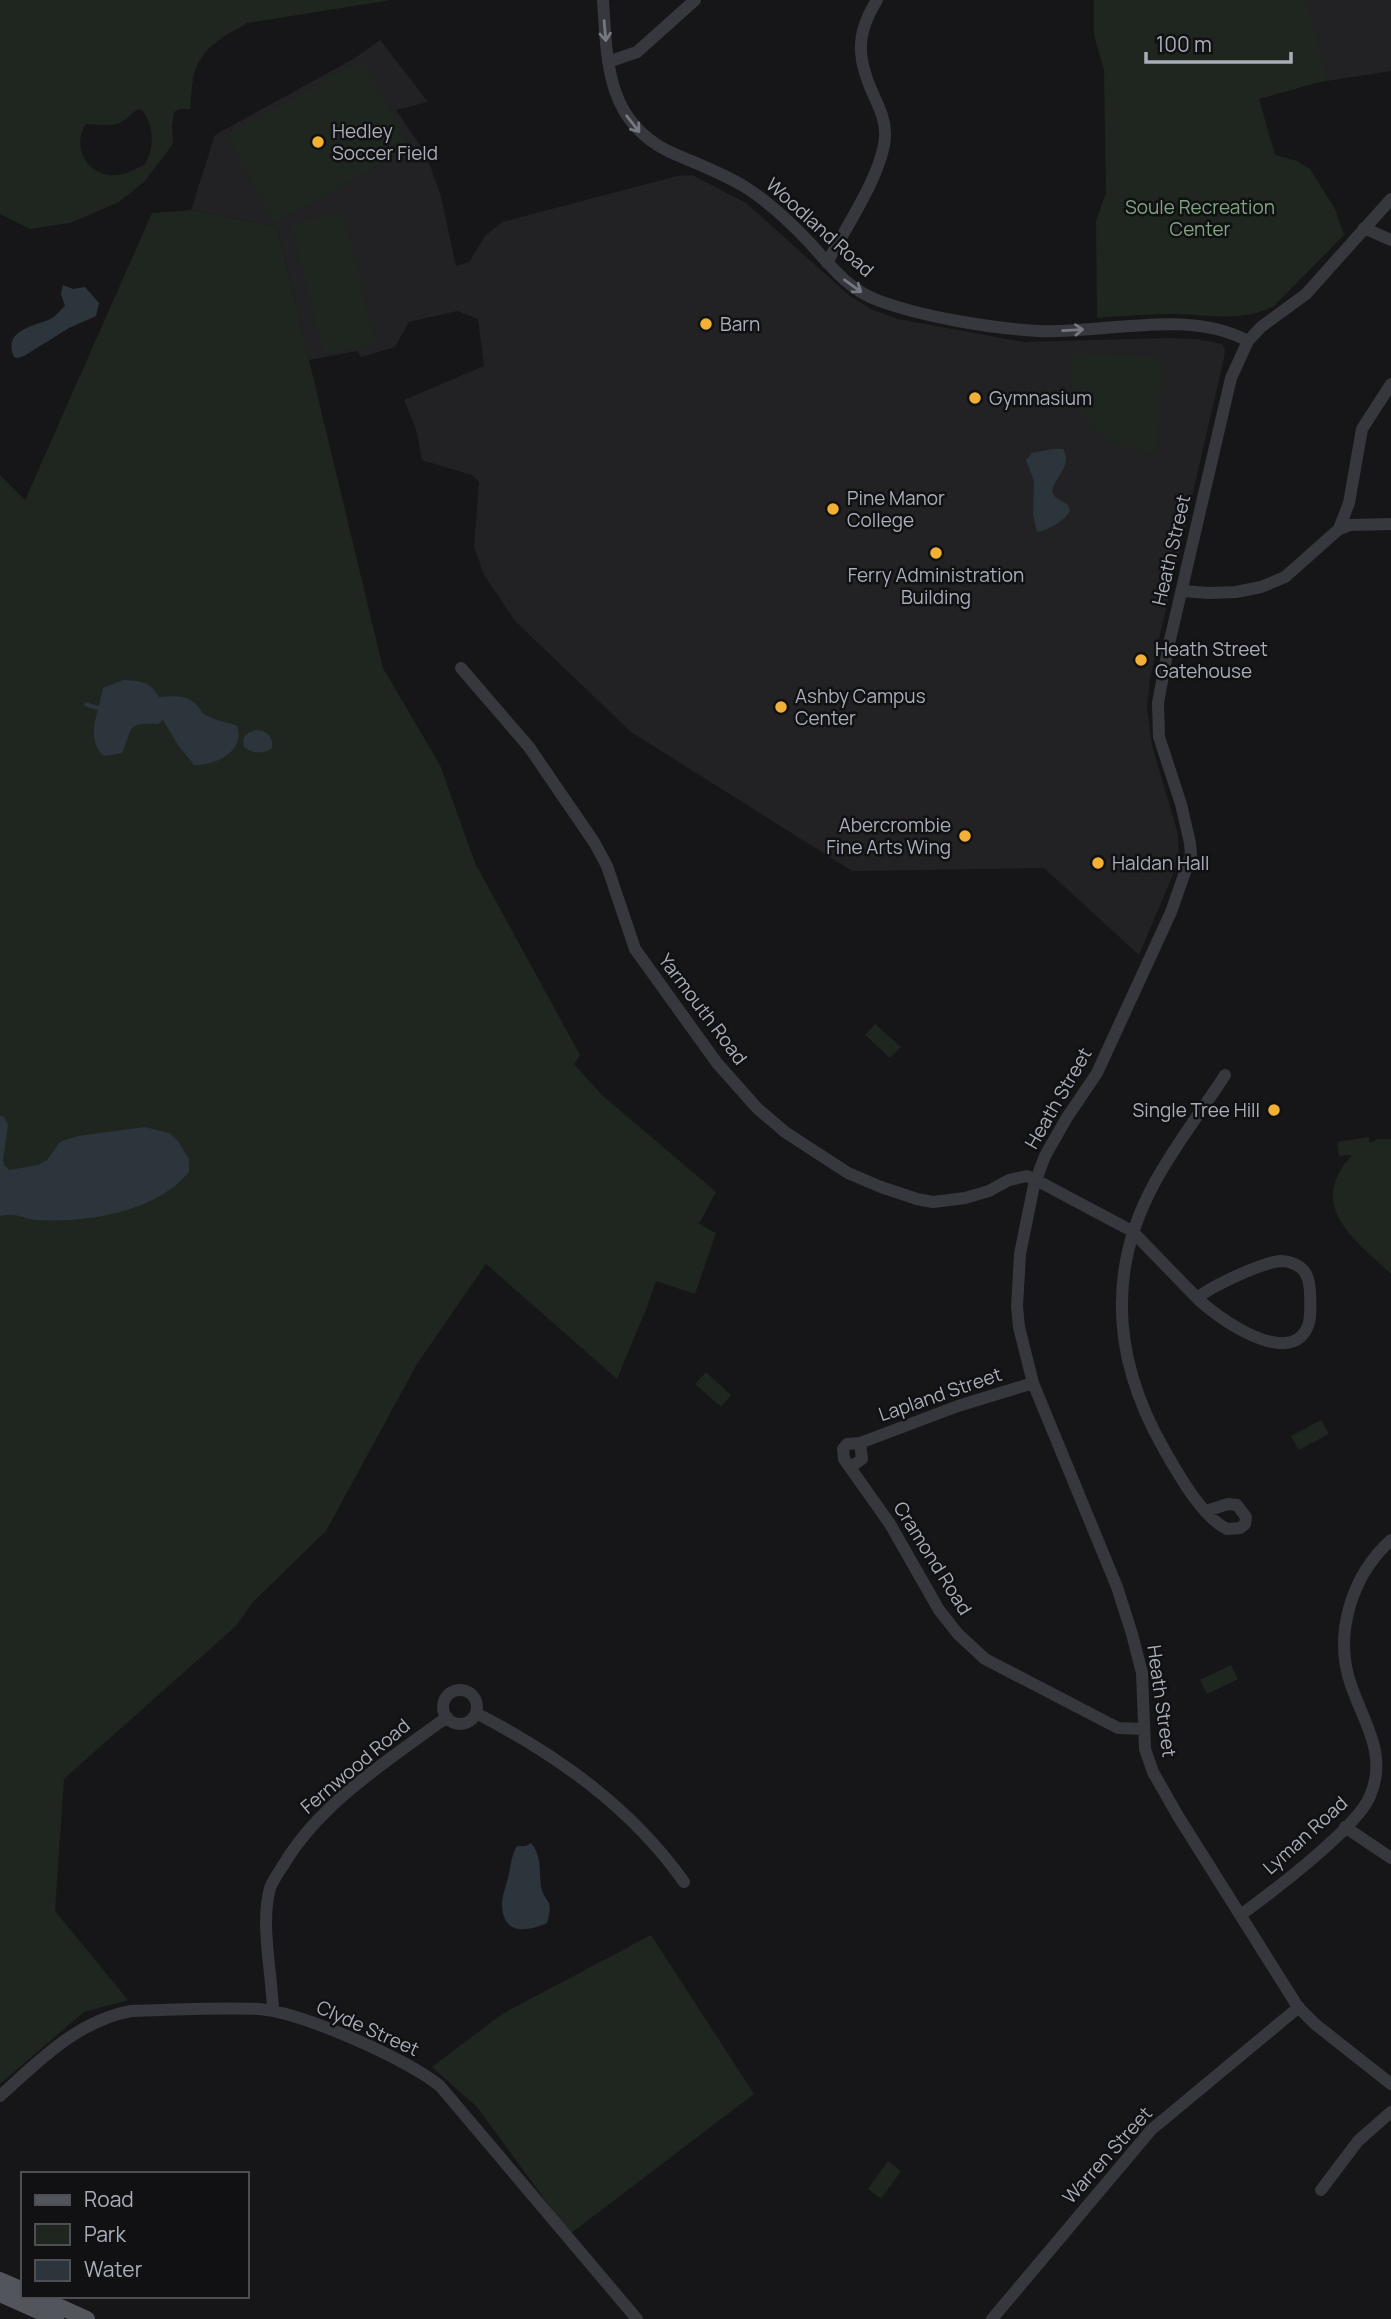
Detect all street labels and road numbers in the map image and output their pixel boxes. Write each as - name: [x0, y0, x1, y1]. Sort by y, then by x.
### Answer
- street label: Woodland Road: [761, 172, 879, 282]
- street label: Heath Street: [1146, 492, 1196, 608]
- street label: Yarmouth Road: [653, 948, 753, 1070]
- street label: Heath Street: [1018, 1043, 1098, 1153]
- street label: Lapland Street: [875, 1361, 1005, 1427]
- street label: Cramond Road: [888, 1496, 978, 1620]
- street label: Heath Street: [1141, 1643, 1183, 1759]
- street label: Fernwood Road: [295, 1713, 415, 1819]
- street label: Lyman Road: [1257, 1790, 1353, 1880]
- street label: Clyde Street: [313, 1994, 423, 2062]
- street label: Warren Street: [1056, 2101, 1158, 2209]

